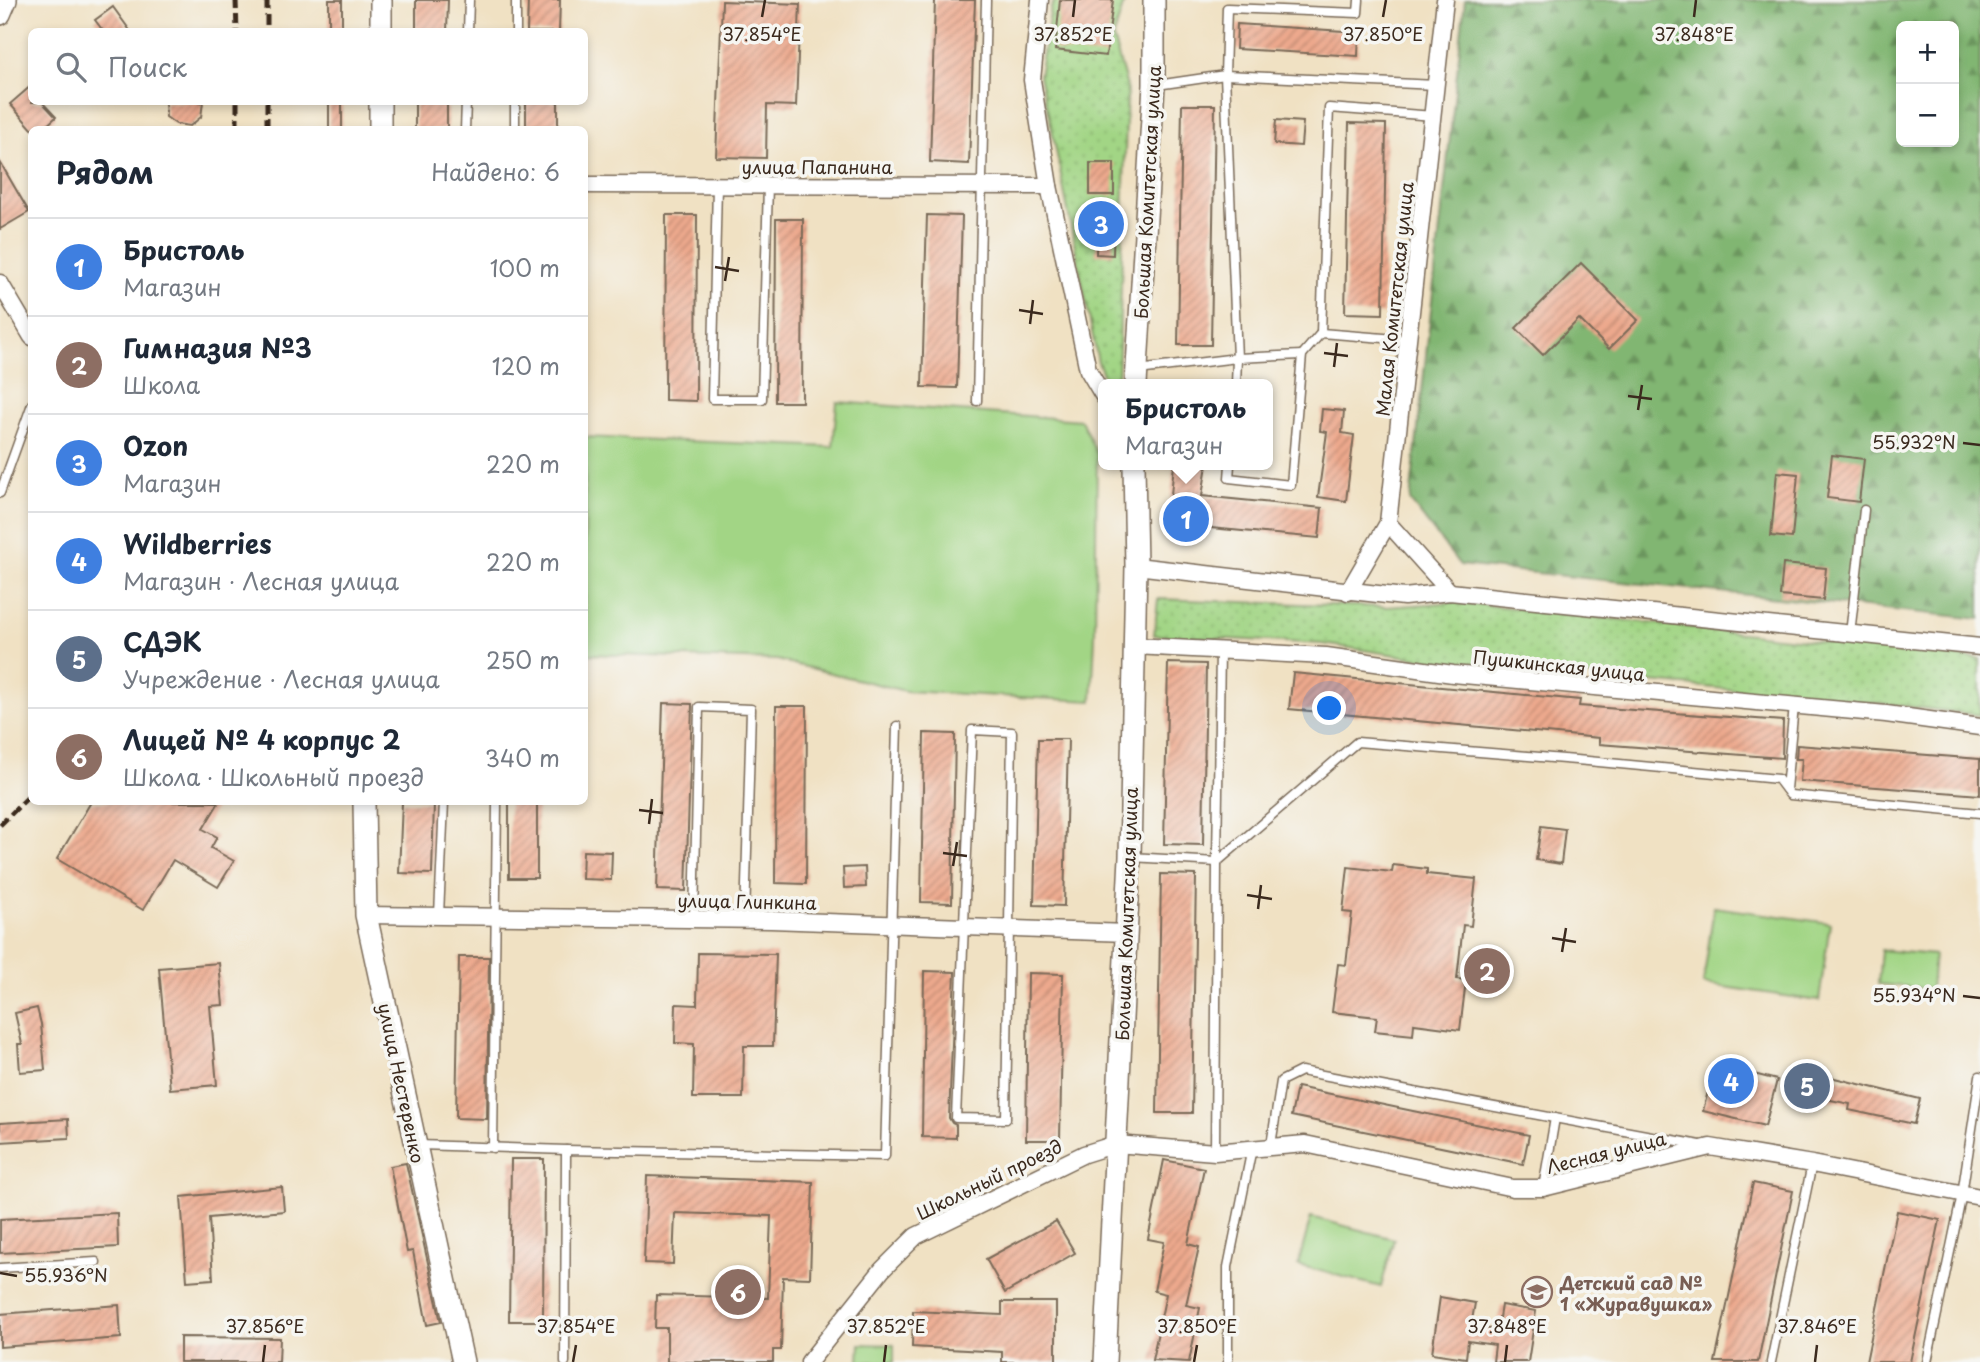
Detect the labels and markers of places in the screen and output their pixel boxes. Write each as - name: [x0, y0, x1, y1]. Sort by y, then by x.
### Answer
- pin: 3: [1078, 198, 1124, 250]
- pin: 1: [1163, 493, 1209, 545]
- pin: 2: [1464, 945, 1510, 997]
- pin: 4: [1708, 1055, 1754, 1107]
- pin: 5: [1784, 1060, 1830, 1112]
- pin: 6: [715, 1266, 761, 1318]
- place label: Детский сад № 1 «Журавушка»: [1559, 1269, 1712, 1317]
- school or university icon: Детский сад № 1 «Журавушка»: [1520, 1275, 1554, 1309]

